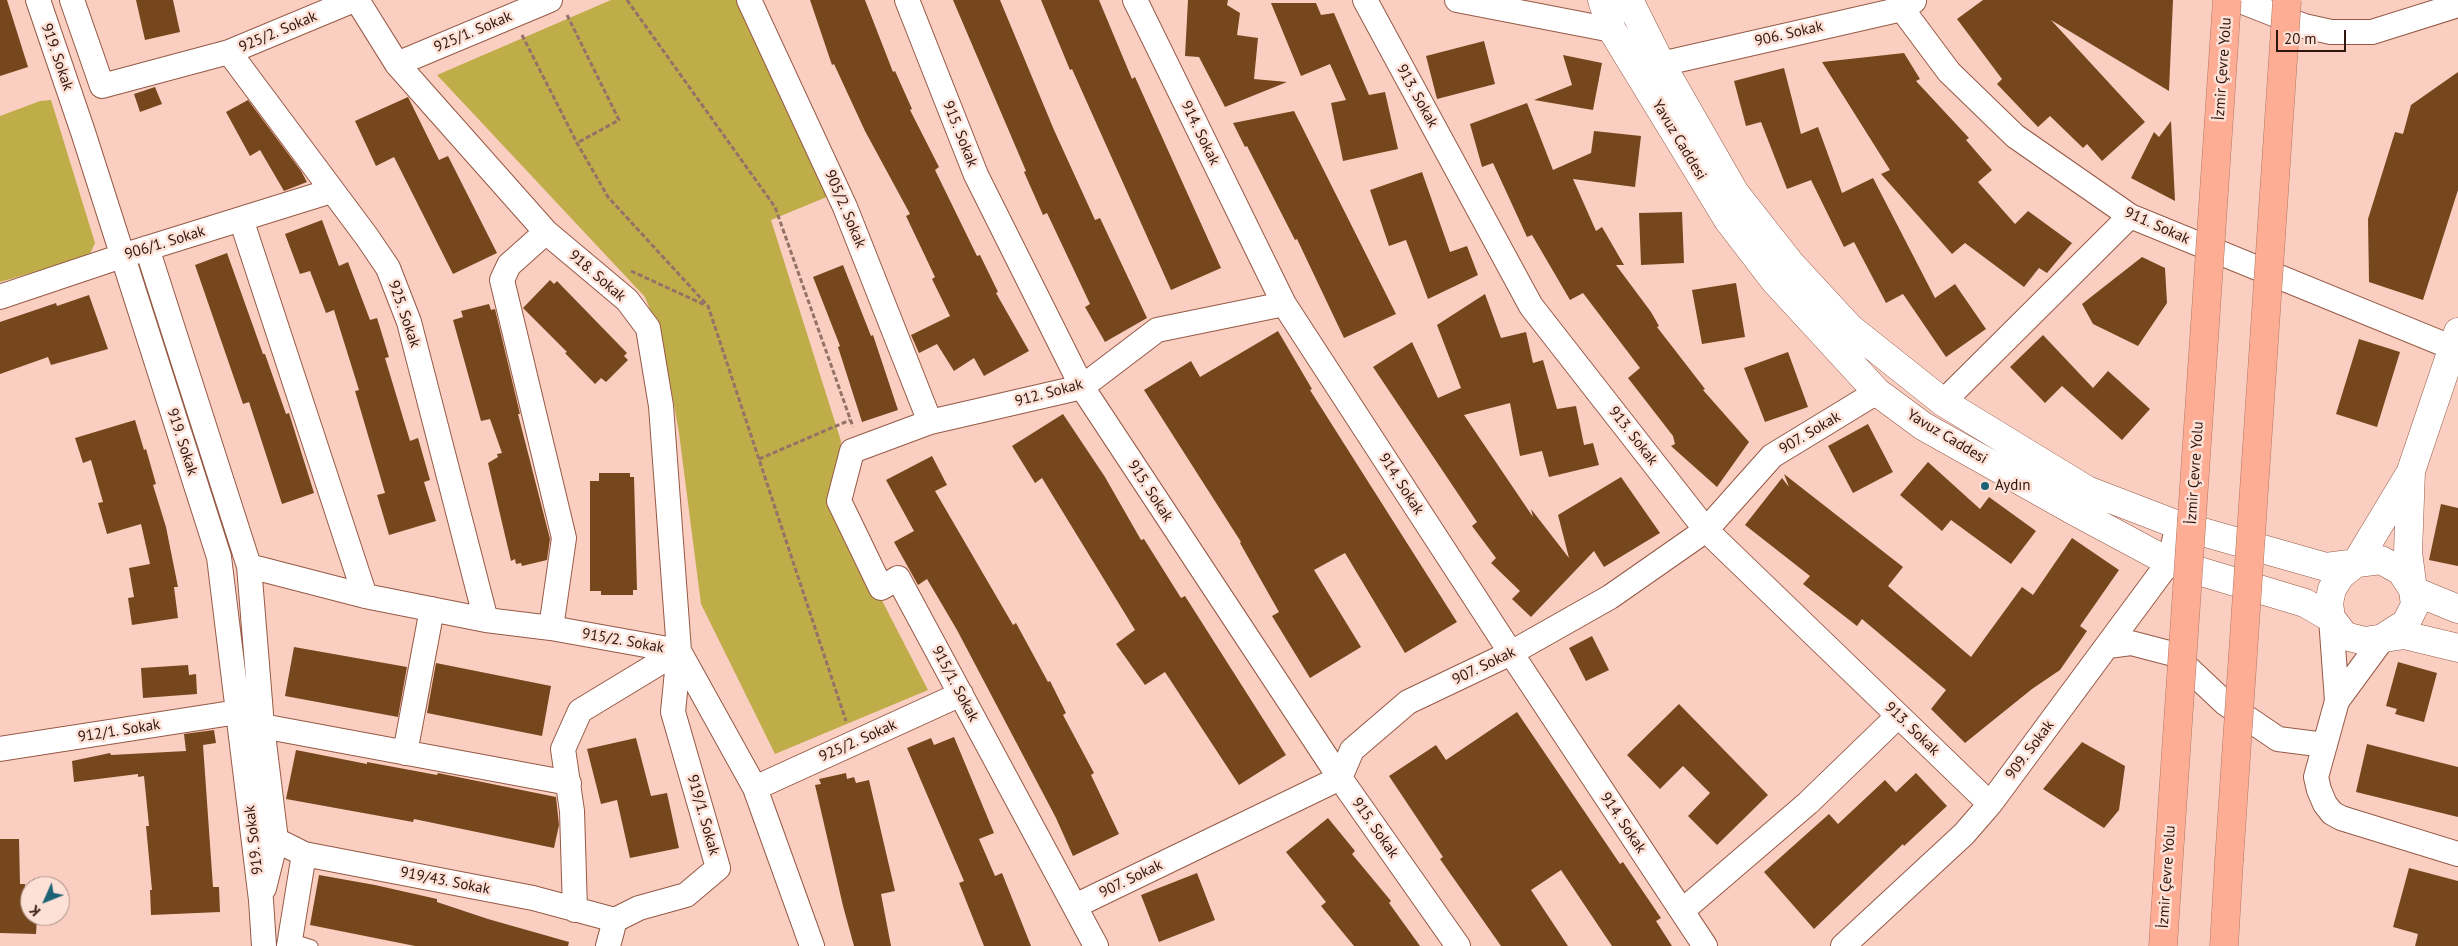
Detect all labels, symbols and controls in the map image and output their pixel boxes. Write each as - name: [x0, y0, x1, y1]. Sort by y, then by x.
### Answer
- street label: 925/2. Sokak: [236, 7, 320, 57]
- street label: 925/1. Sokak: [431, 7, 515, 57]
- street label: 906. Sokak: [1753, 17, 1825, 51]
- street label: İzmir Çevre Yolu: [2210, 17, 2236, 121]
- scale bar: [2278, 20, 2348, 52]
- street label: 919. Sokak: [37, 21, 77, 93]
- text: 20 m: [2284, 29, 2317, 48]
- street label: 913. Sokak: [1392, 61, 1442, 131]
- street label: Yavuz Caddesi: [1648, 97, 1710, 183]
- street label: 915. Sokak: [939, 98, 981, 170]
- street label: 914. Sokak: [1177, 98, 1223, 168]
- street label: 905/2. Sokak: [820, 167, 870, 251]
- street label: 911. Sokak: [2122, 204, 2192, 248]
- street label: 906/1. Sokak: [123, 222, 207, 264]
- street label: 918. Sokak: [565, 246, 629, 306]
- street label: 925. Sokak: [384, 278, 424, 350]
- street label: 912. Sokak: [1013, 375, 1085, 411]
- street label: 913. Sokak: [1604, 403, 1662, 469]
- street label: 919. Sokak: [163, 406, 201, 478]
- street label: Yavuz Caddesi: [1904, 406, 1990, 468]
- street label: 907. Sokak: [1776, 408, 1844, 458]
- street label: İzmir Çevre Yolu: [2182, 421, 2208, 525]
- street label: 914. Sokak: [1375, 450, 1427, 518]
- street label: 915. Sokak: [1124, 457, 1176, 525]
- place label: Aydın: [1995, 477, 2031, 495]
- marker: Aydın: [1979, 480, 1991, 492]
- street label: 915/2. Sokak: [581, 625, 665, 657]
- street label: 915/1. Sokak: [928, 643, 982, 725]
- street label: 907. Sokak: [1450, 643, 1518, 689]
- street label: 913. Sokak: [1881, 698, 1943, 760]
- street label: 912/1. Sokak: [77, 716, 161, 746]
- street label: 925/2. Sokak: [816, 716, 900, 766]
- street label: 909. Sokak: [2002, 717, 2058, 783]
- street label: 919/1. Sokak: [683, 773, 723, 857]
- street label: 914. Sokak: [1596, 789, 1650, 857]
- street label: 915. Sokak: [1348, 794, 1402, 862]
- street label: 919. Sokak: [241, 804, 267, 876]
- street label: İzmir Çevre Yolu: [2154, 825, 2180, 929]
- street label: 907. Sokak: [1097, 856, 1165, 902]
- street label: 919/43. Sokak: [399, 863, 491, 899]
- north arrow: [20, 876, 70, 926]
- text: K: [25, 901, 44, 920]

